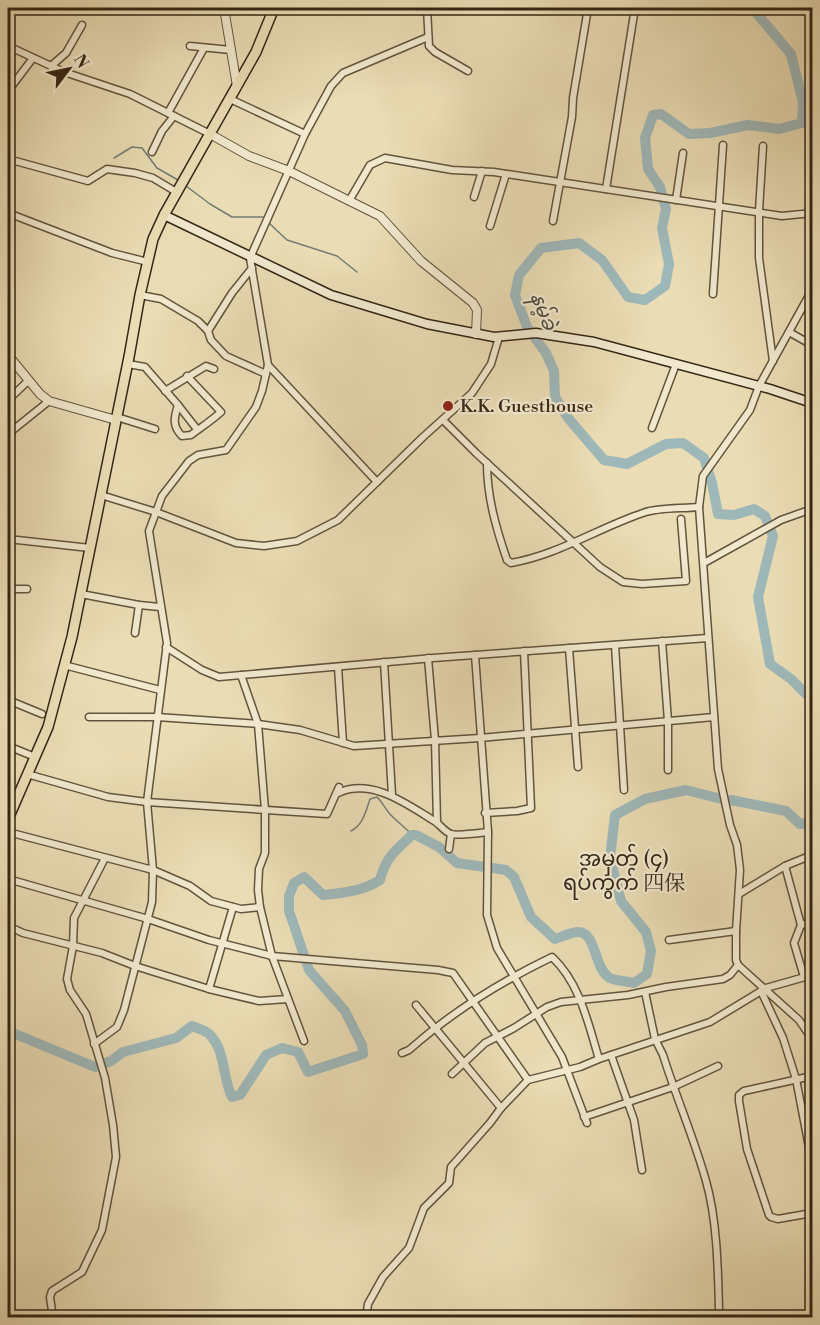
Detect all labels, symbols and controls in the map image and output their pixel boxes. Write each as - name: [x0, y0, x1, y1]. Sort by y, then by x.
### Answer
- north arrow: [39, 39, 99, 99]
- text: N: [69, 51, 93, 73]
- water label: နမ့်ခဲ: [521, 288, 565, 337]
- place label: K.K. Guesthouse: [460, 395, 593, 418]
- marker: K.K. Guesthouse: [441, 399, 455, 413]
- district label: အမှတ် (၄) ရပ်ကွက် 四保: [563, 843, 685, 900]

